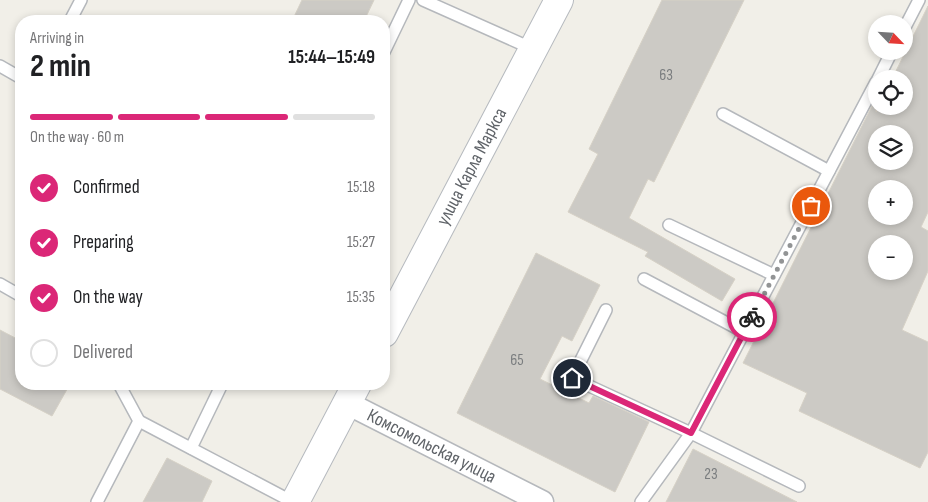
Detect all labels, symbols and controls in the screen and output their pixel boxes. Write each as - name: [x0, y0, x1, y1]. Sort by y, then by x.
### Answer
- north arrow: [868, 15, 912, 60]
- map controls: [868, 15, 913, 280]
- text: Arriving in: [30, 29, 84, 48]
- text: 15:44–15:49: [288, 46, 375, 69]
- text: 2 min: [30, 47, 91, 86]
- house number: 63: [659, 66, 673, 85]
- button: locate: [868, 70, 913, 115]
- street label: улица Карла Маркса: [431, 104, 512, 229]
- button: layers: [868, 125, 913, 170]
- text: On the way · 60 m: [30, 128, 124, 147]
- icon: check: [30, 174, 58, 202]
- text: Confirmed: [73, 176, 140, 199]
- text: 15:18: [347, 178, 375, 197]
- button: +: [868, 180, 913, 225]
- pin: [790, 185, 832, 227]
- icon: bag: [797, 192, 825, 220]
- icon: check: [30, 229, 58, 257]
- text: Preparing: [73, 231, 134, 254]
- text: 15:27: [347, 233, 375, 252]
- button: −: [868, 235, 913, 280]
- icon: check: [30, 284, 58, 312]
- text: On the way: [73, 286, 143, 309]
- text: 15:35: [347, 288, 375, 307]
- courier: [727, 292, 777, 342]
- icon: bike: [738, 303, 766, 331]
- text: Delivered: [73, 341, 133, 364]
- house number: 65: [510, 351, 524, 370]
- pin: [551, 357, 593, 399]
- icon: home: [558, 364, 586, 392]
- street label: Комсомольская улица: [363, 404, 500, 488]
- house number: 23: [704, 465, 718, 484]

